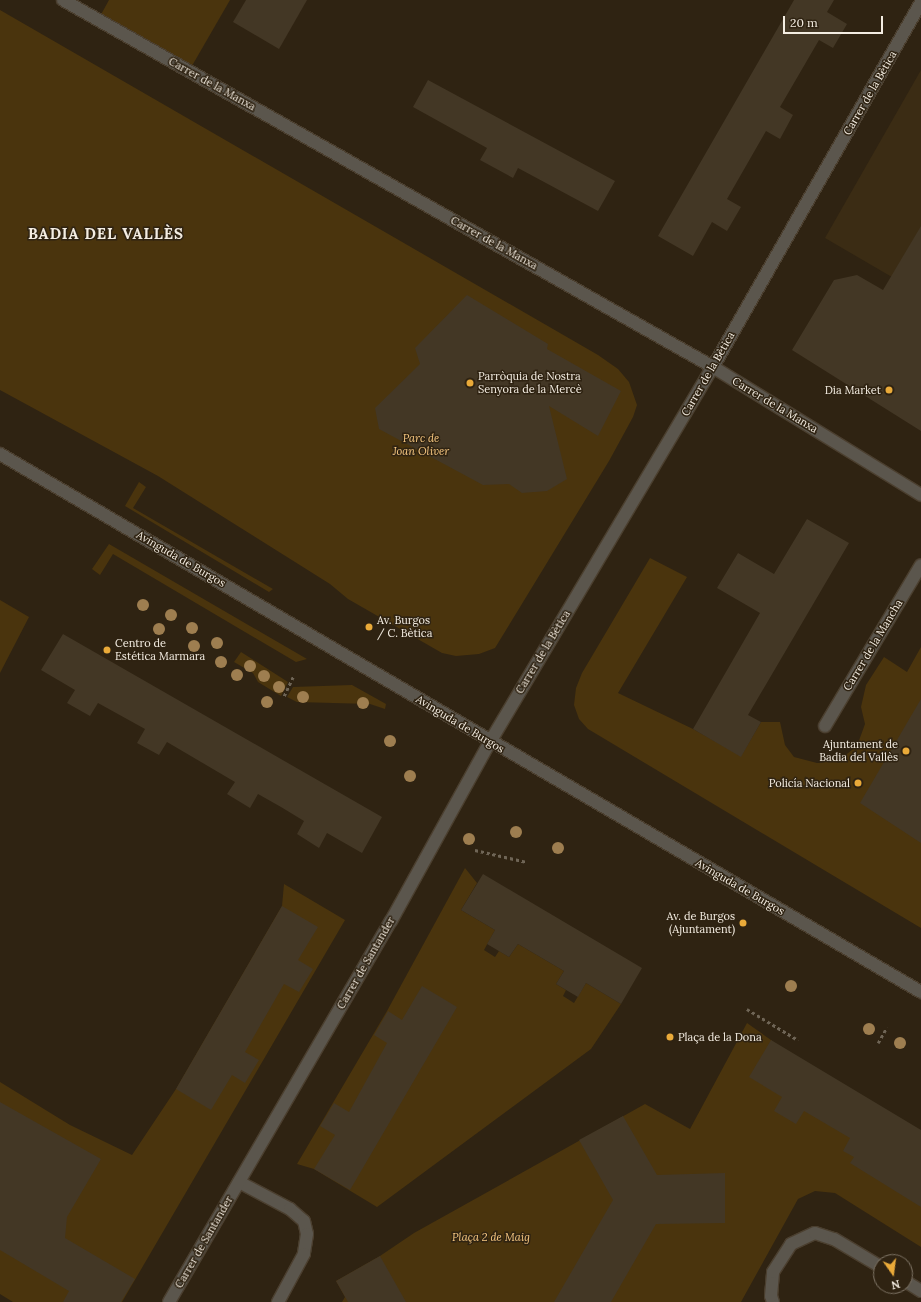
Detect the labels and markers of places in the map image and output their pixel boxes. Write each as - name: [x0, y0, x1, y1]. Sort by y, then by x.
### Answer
- place label: Parròquia de Nostra Senyora de la Mercè: [478, 370, 582, 396]
- marker: Parròquia de Nostra Senyora de la Mercè: [465, 378, 475, 388]
- place label: Dia Market: [825, 383, 881, 397]
- marker: Dia Market: [884, 385, 894, 395]
- place label: Av. Burgos / C. Bètica: [377, 614, 432, 640]
- marker: Av. Burgos / C. Bètica: [364, 622, 374, 632]
- place label: Centro de Estética Marmara: [115, 637, 205, 663]
- marker: Centro de Estética Marmara: [102, 645, 112, 655]
- place label: Ajuntament de Badia del Vallès: [819, 738, 898, 764]
- marker: Ajuntament de Badia del Vallès: [901, 746, 911, 756]
- place label: Policía Nacional: [769, 776, 850, 790]
- marker: Policía Nacional: [853, 778, 863, 788]
- place label: Av. de Burgos (Ajuntament): [667, 910, 735, 936]
- marker: Av. de Burgos (Ajuntament): [738, 918, 748, 928]
- place label: Plaça de la Dona: [678, 1030, 762, 1044]
- marker: Plaça de la Dona: [665, 1032, 675, 1042]

